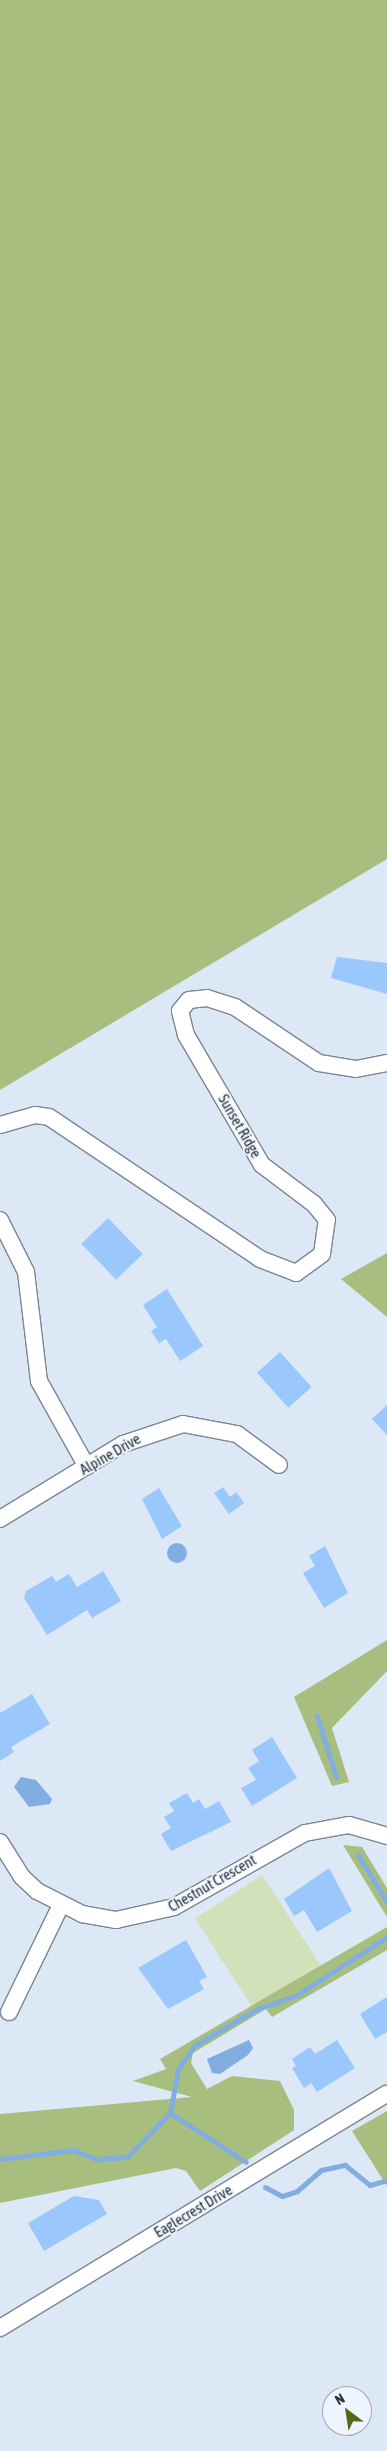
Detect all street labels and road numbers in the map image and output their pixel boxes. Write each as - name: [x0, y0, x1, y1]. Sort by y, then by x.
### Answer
- street label: Sunset Ridge: [215, 1091, 265, 1161]
- street label: Alpine Drive: [76, 1429, 144, 1479]
- street label: Chestnut Crescent: [165, 1851, 259, 1915]
- street label: Eaglecrest Drive: [151, 2181, 235, 2241]

